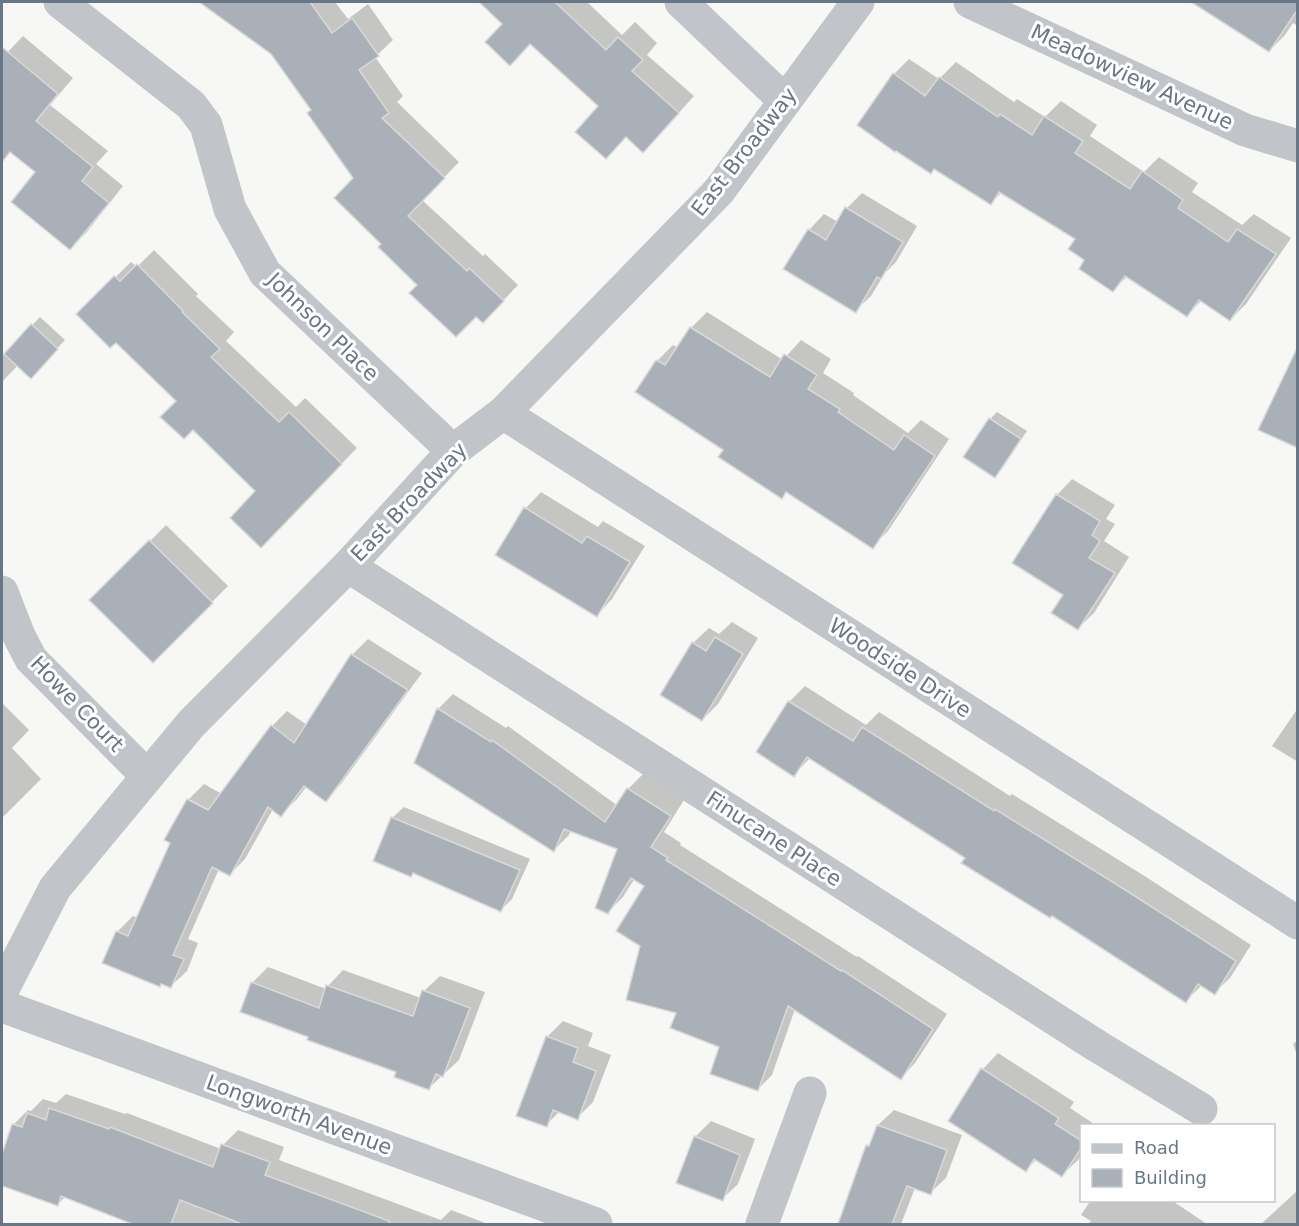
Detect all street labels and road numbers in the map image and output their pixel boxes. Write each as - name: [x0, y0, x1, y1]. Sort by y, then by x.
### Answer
- street label: Meadowview Avenue: [1027, 20, 1237, 134]
- street label: East Broadway: [686, 83, 802, 221]
- street label: Johnson Place: [261, 267, 384, 386]
- street label: East Broadway: [346, 438, 472, 566]
- street label: Woodside Drive: [825, 613, 975, 723]
- street label: Howe Court: [26, 651, 128, 757]
- street label: Finucane Place: [702, 786, 846, 892]
- street label: Longworth Avenue: [203, 1070, 395, 1160]

